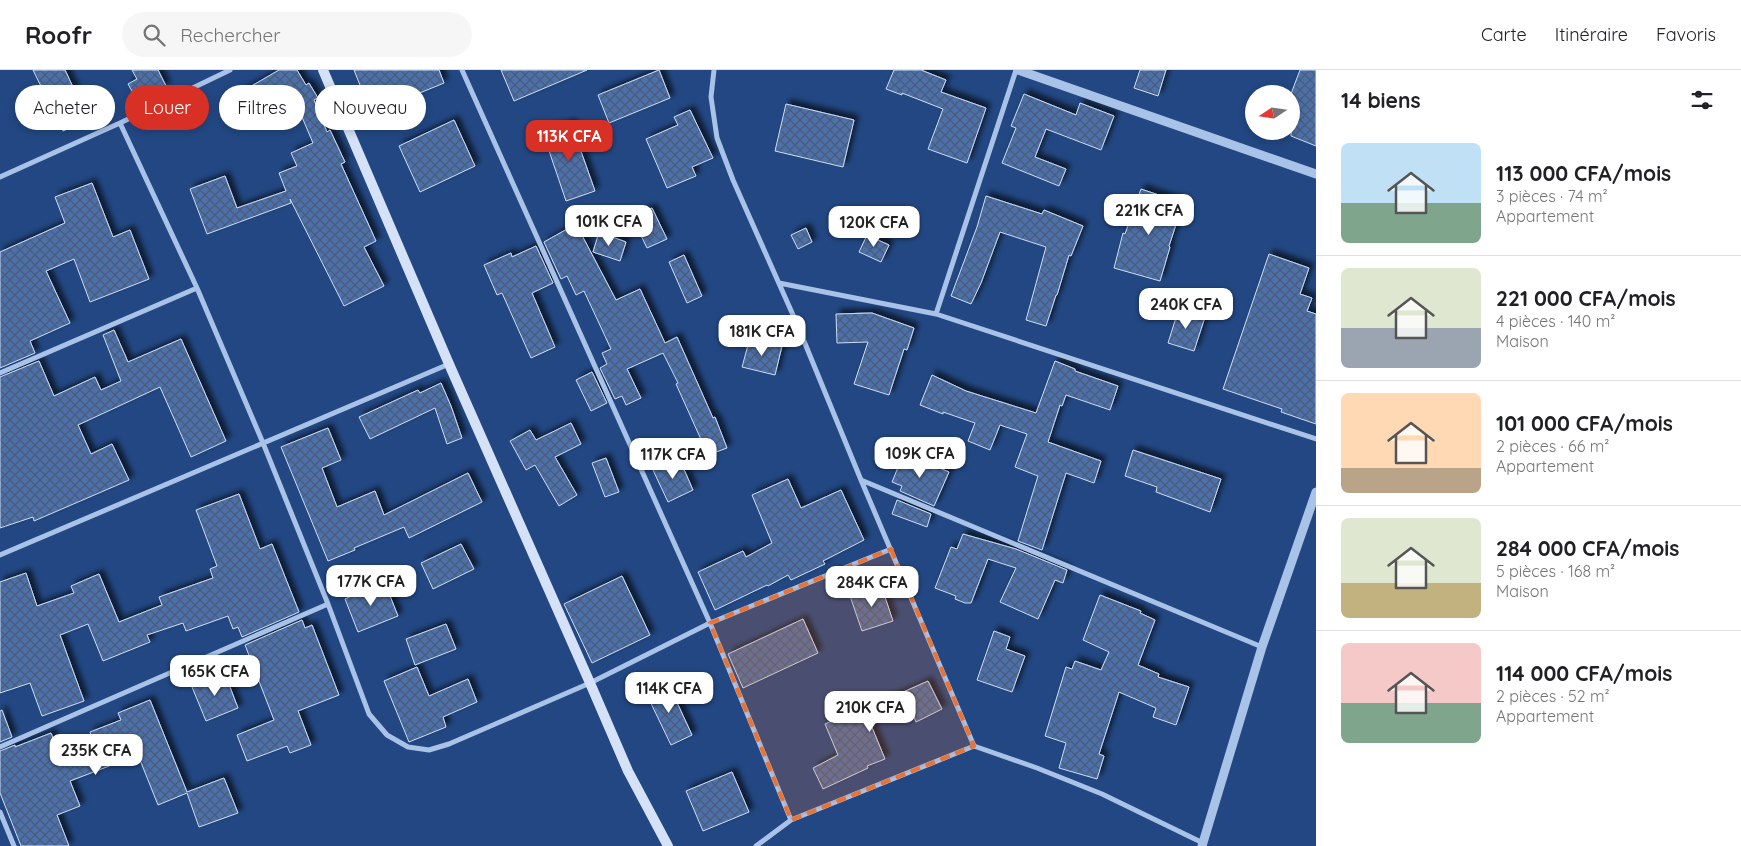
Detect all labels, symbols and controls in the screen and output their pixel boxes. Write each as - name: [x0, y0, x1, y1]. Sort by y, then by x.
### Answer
- search box: [122, 12, 472, 57]
- text: Roofr: [25, 20, 92, 50]
- icon: search: [140, 21, 168, 49]
- text: Rechercher: [180, 23, 281, 47]
- text: Carte: [1481, 23, 1527, 46]
- text: Itinéraire: [1555, 23, 1628, 46]
- text: Favoris: [1656, 23, 1716, 46]
- chip: Acheter: [15, 85, 115, 130]
- chip: Louer: [125, 85, 209, 130]
- chip: Filtres: [219, 85, 305, 130]
- chip: Nouveau: [315, 85, 426, 130]
- north arrow: [1245, 85, 1300, 140]
- map controls: [1245, 85, 1300, 140]
- icon: filters: [1688, 86, 1716, 114]
- text: 14 biens: [1341, 87, 1421, 113]
- pin: 113K CFA: [517, 119, 621, 162]
- text: 113K CFA: [537, 126, 601, 146]
- text: 113 000 CFA/mois: [1496, 160, 1671, 186]
- icon: home: [1381, 163, 1441, 223]
- text: 3 pièces · 74 m²: [1496, 186, 1608, 206]
- pin: 221K CFA: [1097, 194, 1201, 236]
- text: 221K CFA: [1115, 200, 1183, 220]
- pin: 101K CFA: [557, 204, 661, 247]
- pin: 120K CFA: [822, 206, 926, 248]
- text: Appartement: [1496, 206, 1594, 226]
- text: 101K CFA: [576, 211, 642, 231]
- text: 120K CFA: [840, 212, 908, 232]
- text: 221 000 CFA/mois: [1496, 285, 1676, 311]
- pin: 240K CFA: [1134, 288, 1238, 330]
- icon: home: [1381, 288, 1441, 348]
- text: 240K CFA: [1150, 294, 1222, 314]
- text: 4 pièces · 140 m²: [1496, 311, 1615, 331]
- pin: 181K CFA: [710, 314, 814, 357]
- text: 181K CFA: [730, 321, 794, 341]
- text: Maison: [1496, 331, 1549, 351]
- text: 101 000 CFA/mois: [1496, 410, 1673, 436]
- icon: home: [1381, 413, 1441, 473]
- pin: 109K CFA: [868, 436, 972, 479]
- text: 2 pièces · 66 m²: [1496, 436, 1609, 456]
- pin: 117K CFA: [621, 438, 725, 480]
- text: 109K CFA: [886, 443, 954, 463]
- text: 117K CFA: [641, 444, 705, 464]
- text: Appartement: [1496, 456, 1594, 476]
- text: 284 000 CFA/mois: [1496, 535, 1679, 561]
- icon: home: [1381, 538, 1441, 598]
- text: 5 pièces · 168 m²: [1496, 561, 1615, 581]
- pin: 177K CFA: [319, 564, 423, 607]
- pin: 284K CFA: [820, 566, 924, 608]
- text: 177K CFA: [337, 571, 405, 591]
- text: 284K CFA: [837, 572, 907, 592]
- text: Maison: [1496, 581, 1549, 601]
- pin: 165K CFA: [163, 654, 267, 697]
- text: 114 000 CFA/mois: [1496, 660, 1672, 686]
- text: 165K CFA: [181, 661, 249, 681]
- icon: home: [1381, 663, 1441, 723]
- pin: 114K CFA: [617, 672, 721, 714]
- text: 114K CFA: [636, 678, 702, 698]
- text: 2 pièces · 52 m²: [1496, 686, 1610, 706]
- pin: 210K CFA: [818, 690, 922, 733]
- text: 210K CFA: [836, 697, 904, 717]
- text: Appartement: [1496, 706, 1594, 726]
- pin: 235K CFA: [44, 734, 148, 776]
- text: 235K CFA: [61, 740, 131, 760]

